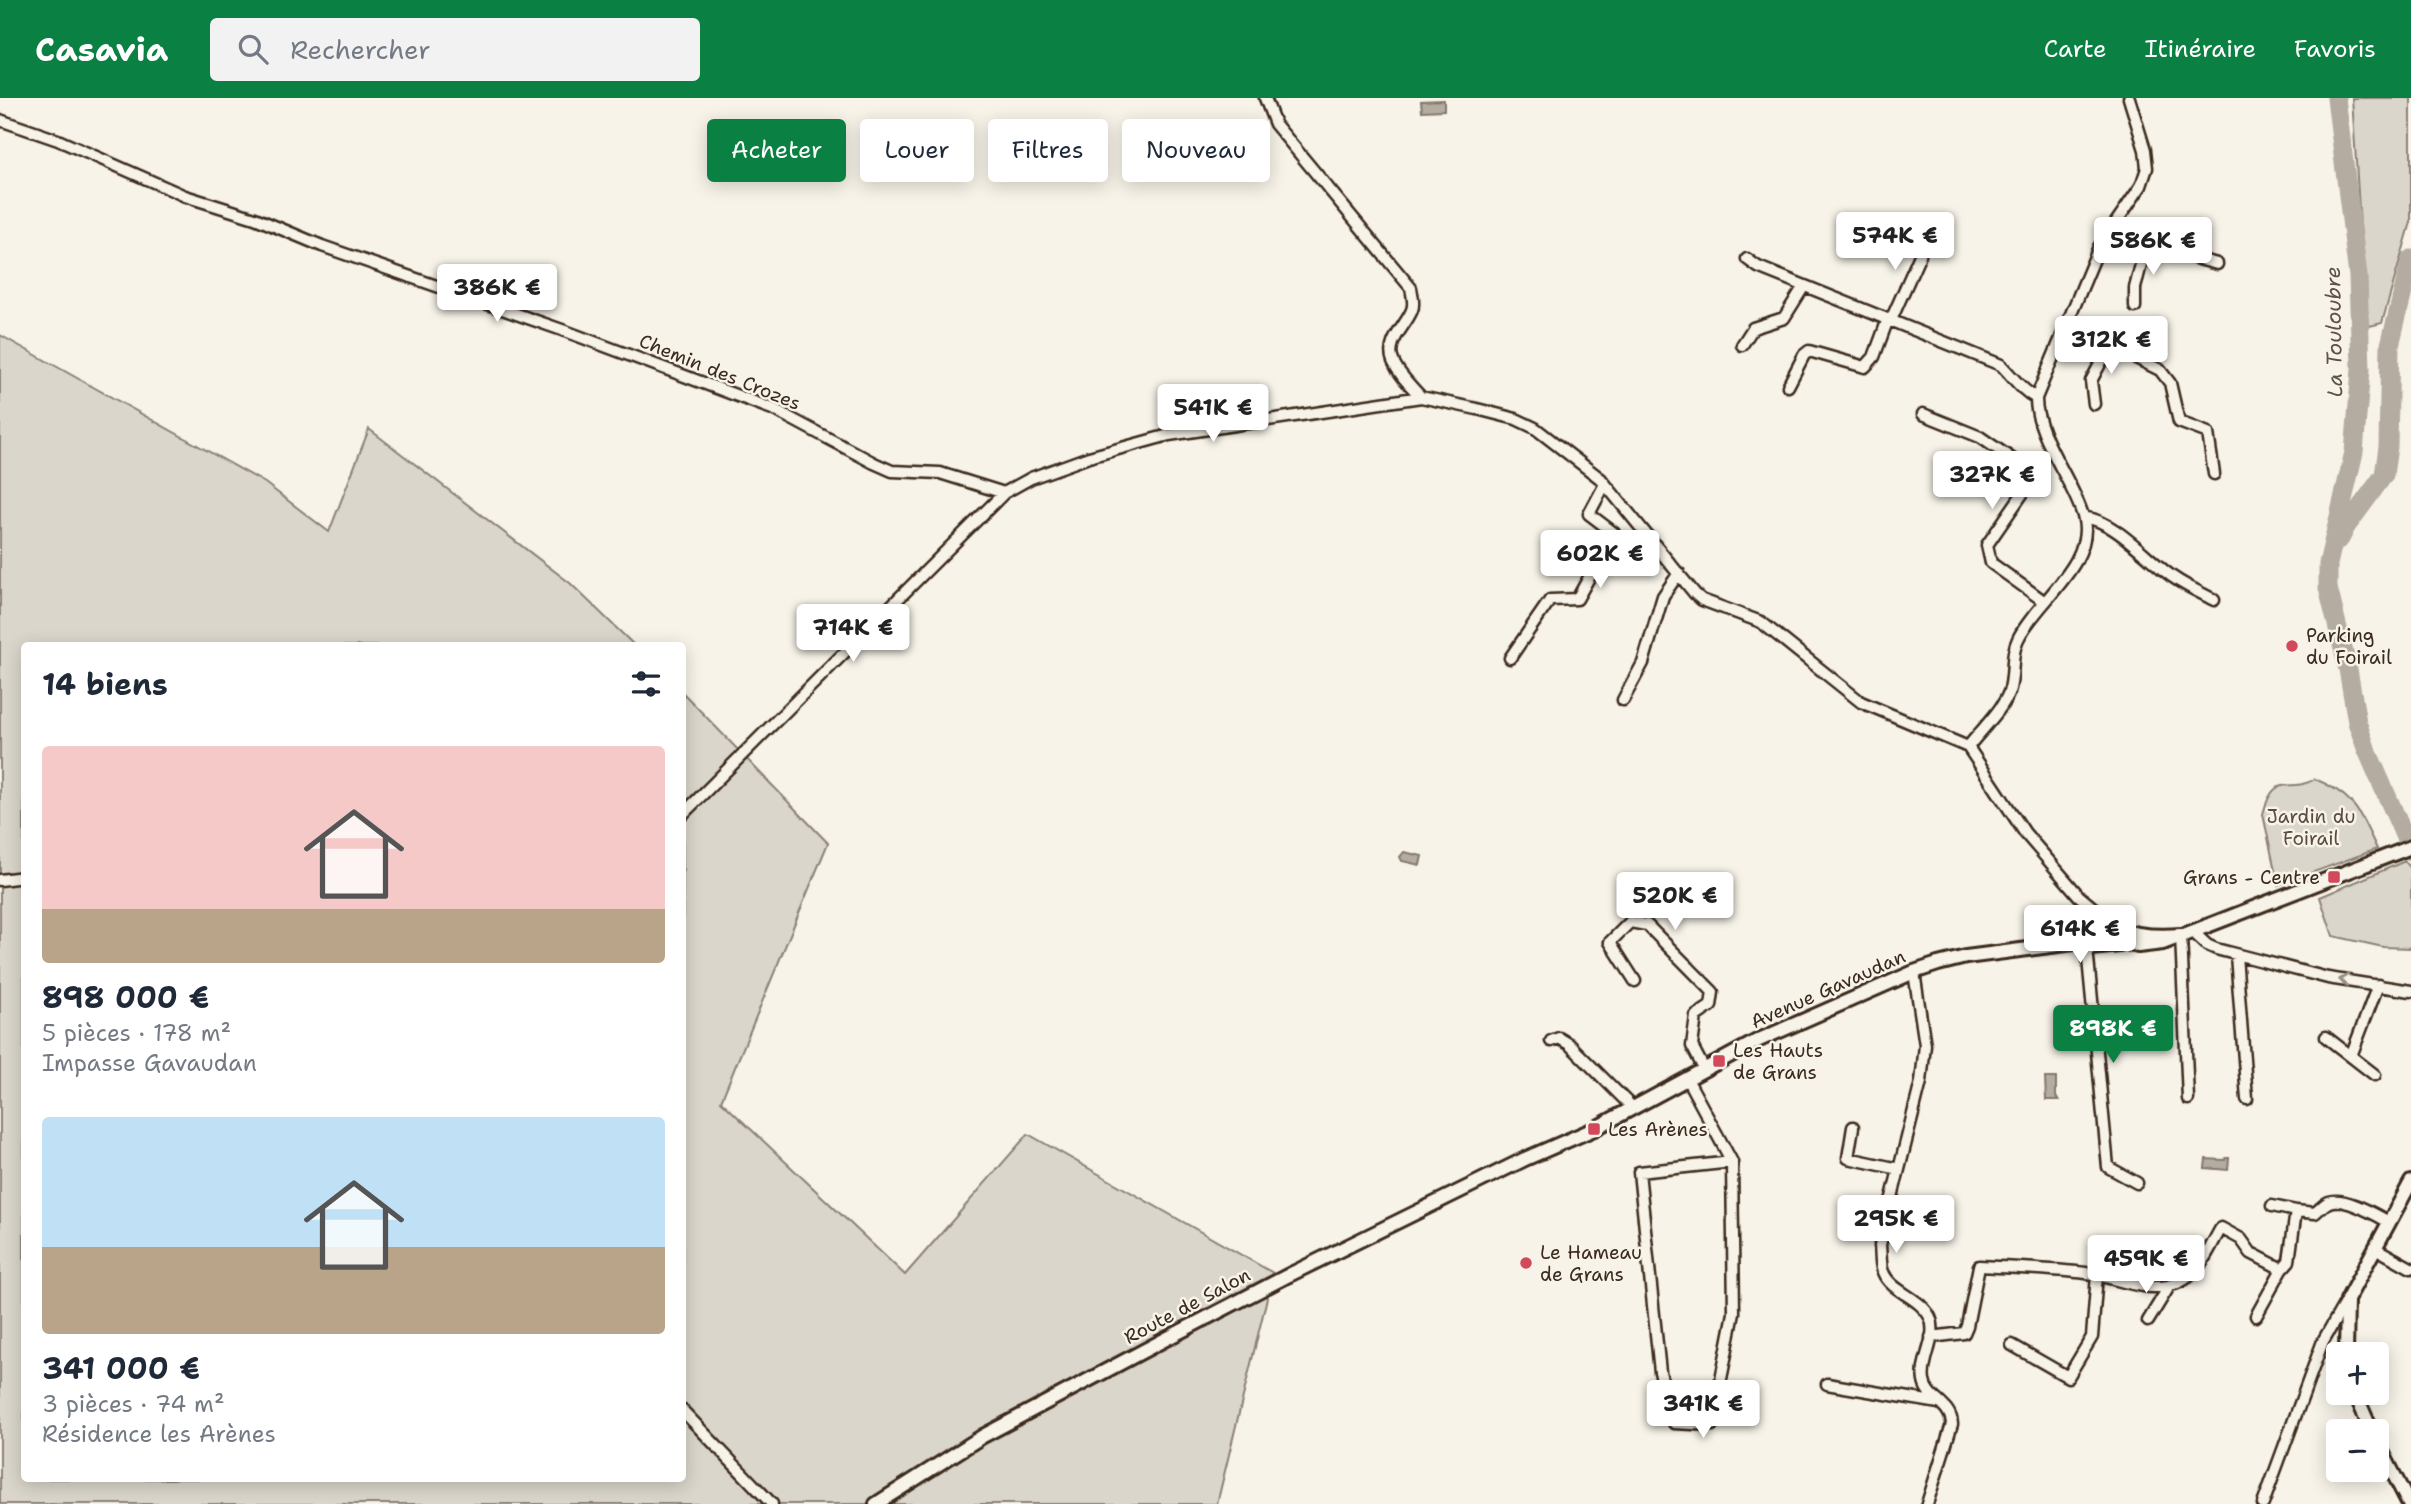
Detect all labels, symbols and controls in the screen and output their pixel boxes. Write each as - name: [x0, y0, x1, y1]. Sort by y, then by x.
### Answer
- search box: [210, 18, 700, 81]
- text: Casavia: [35, 27, 168, 72]
- icon: search: [234, 30, 272, 68]
- text: Rechercher: [290, 32, 431, 67]
- text: Carte: [2044, 33, 2107, 65]
- text: Itinéraire: [2145, 33, 2256, 65]
- text: Favoris: [2294, 33, 2376, 65]
- chip: Acheter: [707, 119, 846, 182]
- chip: Louer: [860, 119, 974, 182]
- chip: Filtres: [988, 119, 1108, 182]
- chip: Nouveau: [1122, 119, 1270, 182]
- pin: 574K €: [1838, 212, 1952, 272]
- pin: 586K €: [2096, 218, 2210, 277]
- text: 574K €: [1852, 220, 1938, 250]
- text: 586K €: [2110, 225, 2196, 255]
- pin: 386K €: [440, 264, 554, 324]
- water label: La Touloubre: [2319, 266, 2349, 398]
- text: 386K €: [453, 272, 541, 302]
- pin: 312K €: [2054, 316, 2168, 376]
- text: 312K €: [2071, 324, 2151, 354]
- street label: Chemin des Crozes: [636, 328, 804, 416]
- pin: 541K €: [1156, 384, 1270, 444]
- text: 541K €: [1173, 392, 1253, 422]
- pin: 327K €: [1935, 452, 2049, 511]
- text: 327K €: [1949, 459, 2035, 489]
- pin: 602K €: [1543, 531, 1657, 590]
- text: 602K €: [1556, 538, 1644, 568]
- pin: 714K €: [796, 604, 910, 664]
- text: 714K €: [813, 612, 893, 642]
- place label: Parking du Foirail: [2306, 623, 2392, 670]
- marker: Parking du Foirail: [2284, 638, 2300, 654]
- text: 14 biens: [42, 664, 168, 705]
- icon: filters: [627, 665, 665, 703]
- icon: home: [291, 791, 417, 917]
- park label: Jardin du Foirail: [2267, 804, 2355, 851]
- place label: Grans - Centre: [2183, 865, 2320, 890]
- marker: Grans - Centre: [2326, 869, 2342, 885]
- pin: 520K €: [1618, 872, 1732, 932]
- text: 520K €: [1632, 880, 1718, 910]
- pin: 614K €: [2023, 906, 2137, 965]
- text: 614K €: [2040, 913, 2120, 943]
- street label: Avenue Gavaudan: [1747, 944, 1909, 1034]
- one-way arrow: [2338, 973, 2349, 988]
- text: 898 000 €: [42, 977, 209, 1018]
- pin: 898K €: [2056, 1006, 2170, 1065]
- text: 898K €: [2069, 1013, 2157, 1043]
- text: 5 pièces · 178 m²: [42, 1018, 231, 1048]
- place label: Les Hauts de Grans: [1733, 1038, 1823, 1085]
- text: Impasse Gavaudan: [42, 1048, 257, 1078]
- marker: Les Hauts de Grans: [1711, 1053, 1727, 1069]
- place label: Les Arènes: [1608, 1117, 1708, 1142]
- marker: Les Arènes: [1586, 1121, 1602, 1137]
- icon: home: [291, 1162, 417, 1288]
- pin: 295K €: [1839, 1196, 1953, 1255]
- text: 295K €: [1853, 1203, 1939, 1233]
- pin: 459K €: [2089, 1236, 2203, 1295]
- place label: Le Hameau de Grans: [1540, 1240, 1642, 1287]
- text: 459K €: [2104, 1243, 2189, 1273]
- marker: Le Hameau de Grans: [1518, 1255, 1534, 1271]
- street label: Route de Salon: [1119, 1262, 1255, 1350]
- map controls: [2326, 1342, 2389, 1482]
- button: +: [2326, 1342, 2389, 1405]
- text: 341 000 €: [42, 1348, 200, 1389]
- pin: 341K €: [1646, 1380, 1760, 1440]
- text: 341K €: [1663, 1388, 1743, 1418]
- text: 3 pièces · 74 m²: [42, 1389, 225, 1419]
- text: Résidence les Arènes: [42, 1419, 276, 1449]
- button: −: [2326, 1419, 2389, 1482]

